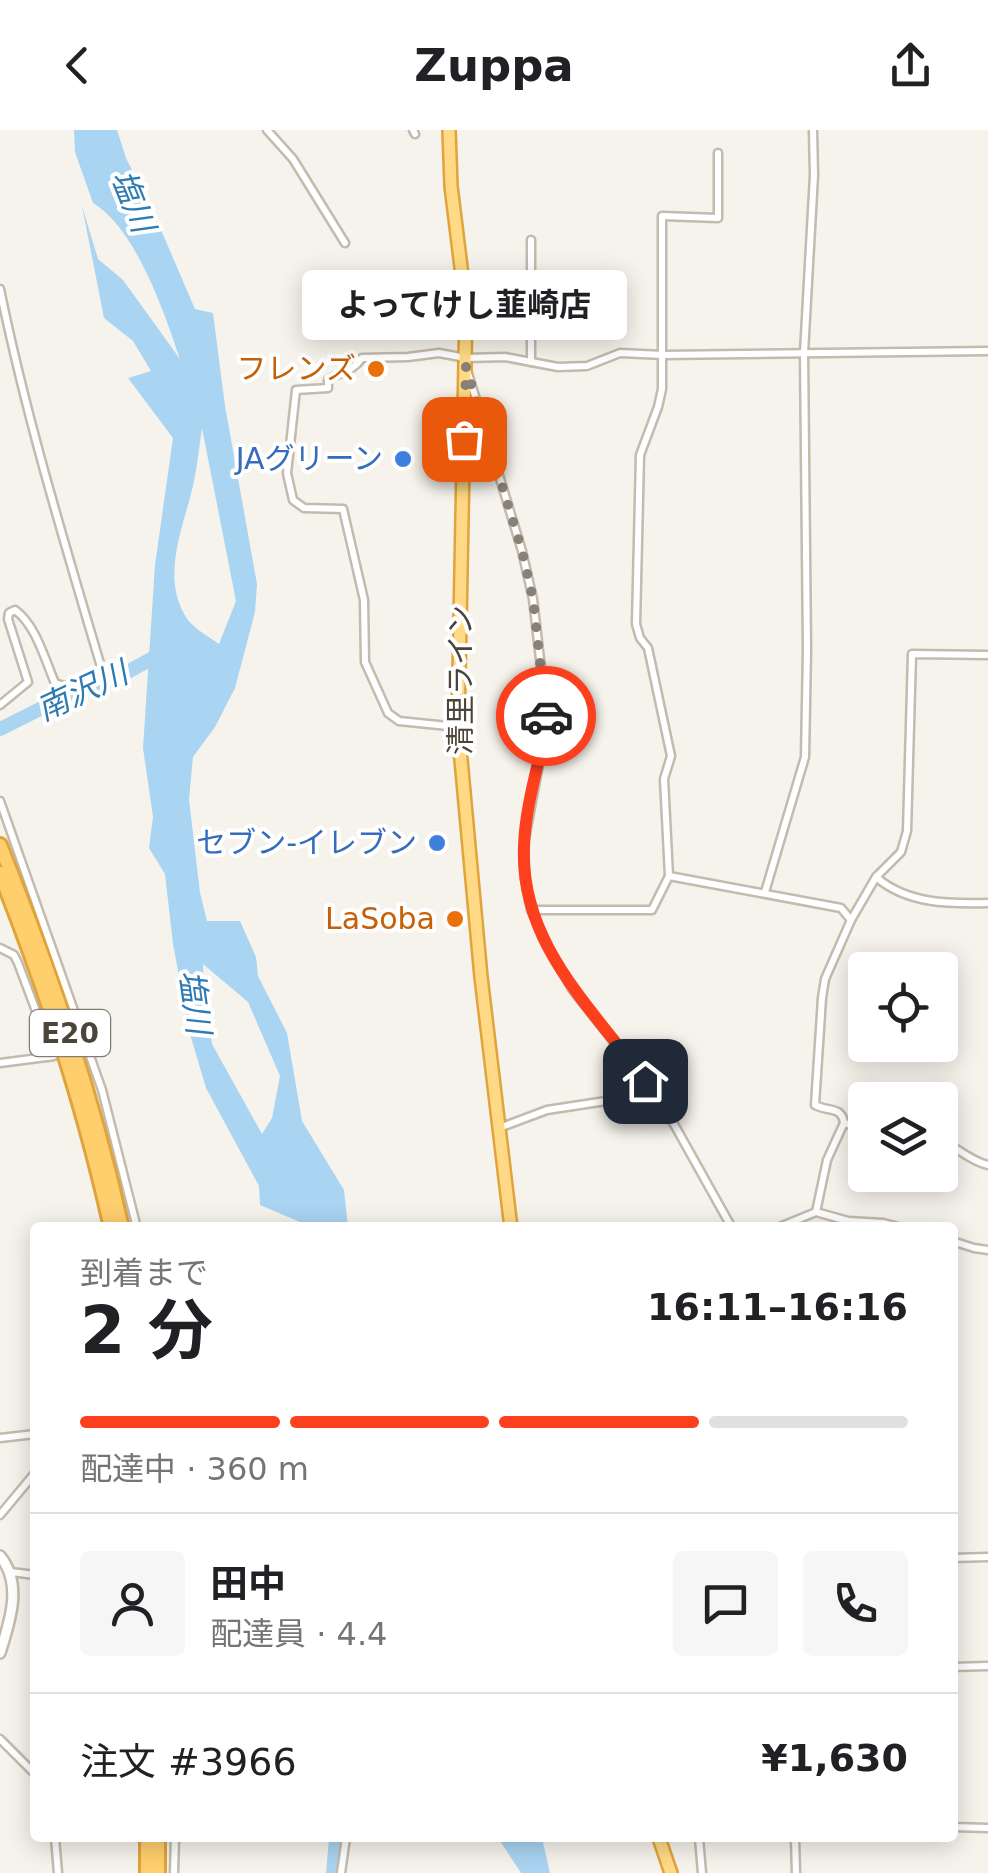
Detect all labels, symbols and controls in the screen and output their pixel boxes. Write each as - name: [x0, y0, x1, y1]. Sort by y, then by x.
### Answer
- icon: back: [50, 38, 105, 93]
- icon: share: [883, 38, 938, 93]
- text: Zuppa: [414, 39, 574, 92]
- water label: 塩川: [103, 164, 164, 241]
- callout: よってけし韮崎店: [302, 269, 626, 339]
- text: よってけし韮崎店: [338, 286, 591, 324]
- place label: フレンズ: [237, 351, 356, 386]
- marker: フレンズ: [365, 358, 387, 380]
- pin: [422, 397, 507, 482]
- icon: bag: [437, 412, 492, 467]
- place label: JAグリーン: [234, 441, 383, 476]
- marker: JAグリーン: [392, 448, 414, 470]
- street label: 清里ライン: [443, 605, 478, 755]
- water label: 南沢川: [30, 652, 136, 729]
- courier: [496, 666, 596, 766]
- icon: car: [519, 689, 574, 744]
- place label: セブン-イレブン: [196, 825, 417, 860]
- marker: セブン-イレブン: [426, 832, 448, 854]
- place label: LaSoba: [325, 901, 435, 936]
- marker: LaSoba: [444, 908, 466, 930]
- map controls: [848, 952, 958, 1192]
- button: locate: [848, 952, 958, 1062]
- water label: 塩川: [172, 968, 219, 1039]
- road number: E20: [30, 1010, 110, 1056]
- pin: [603, 1039, 688, 1124]
- icon: home: [618, 1054, 673, 1109]
- button: layers: [848, 1082, 958, 1192]
- text: 到着まで: [80, 1254, 208, 1292]
- text: 16:11–16:16: [647, 1285, 908, 1329]
- text: 2 分: [80, 1293, 213, 1368]
- text: 配達中 · 360 m: [80, 1450, 309, 1488]
- button: person: [80, 1551, 185, 1656]
- button: chat: [673, 1551, 778, 1656]
- button: phone: [803, 1551, 908, 1656]
- text: 田中: [210, 1562, 286, 1606]
- text: 配達員 · 4.4: [210, 1615, 387, 1653]
- text: ¥1,630: [761, 1736, 908, 1780]
- text: 注文 #3966: [80, 1740, 297, 1784]

